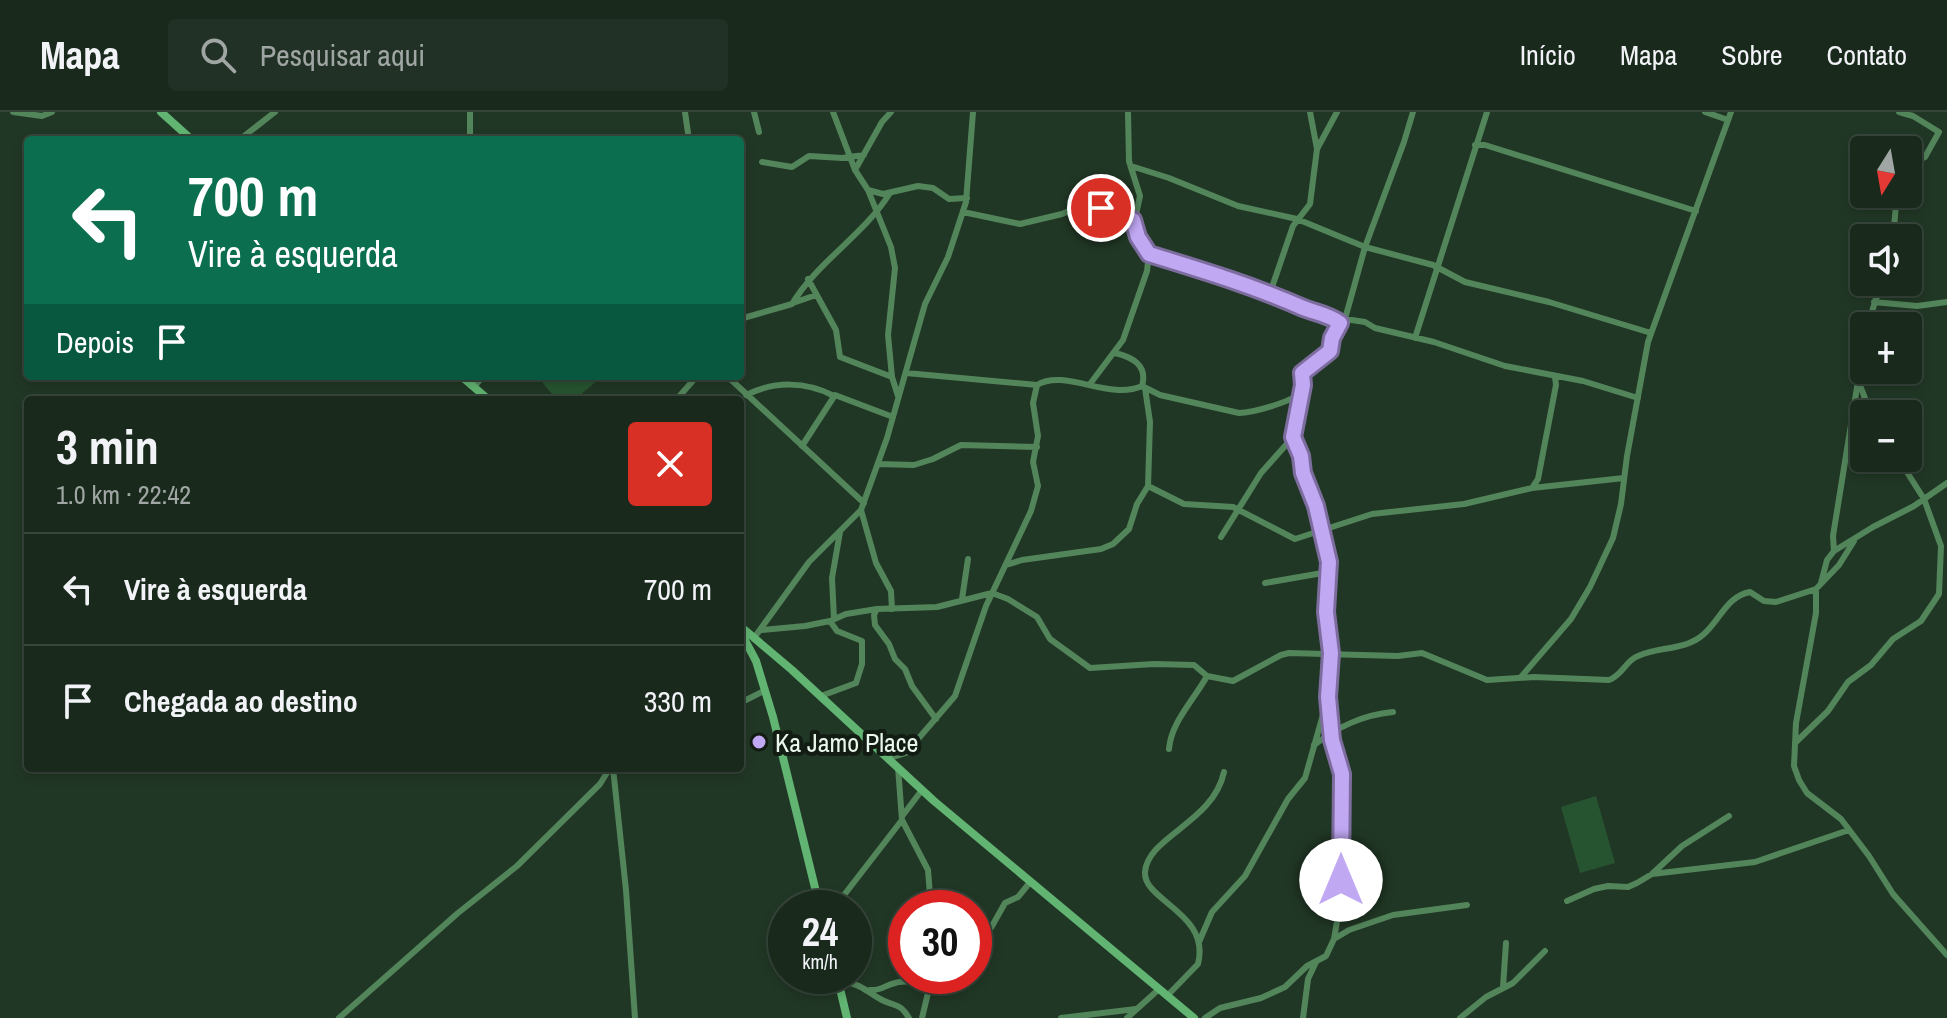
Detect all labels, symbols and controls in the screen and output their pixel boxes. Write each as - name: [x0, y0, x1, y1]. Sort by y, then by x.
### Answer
- search box: [168, 19, 728, 91]
- text: Mapa: [40, 30, 120, 81]
- icon: search: [196, 33, 240, 77]
- text: Pesquisar aqui: [260, 35, 425, 75]
- text: Início: [1520, 36, 1576, 74]
- text: Mapa: [1620, 36, 1677, 74]
- text: Sobre: [1721, 36, 1783, 74]
- text: Contato: [1827, 36, 1907, 74]
- north arrow: [1850, 136, 1922, 208]
- map controls: [1850, 136, 1922, 472]
- text: 700 m: [188, 158, 318, 233]
- icon: left: [56, 168, 160, 272]
- pin: [1067, 174, 1135, 242]
- icon: arrive: [1079, 186, 1123, 230]
- button: sound: [1850, 224, 1922, 296]
- text: Vire à esquerda: [188, 230, 398, 278]
- button: +: [1850, 312, 1922, 384]
- icon: arrive: [150, 320, 194, 364]
- text: Depois: [56, 322, 134, 362]
- button: −: [1850, 400, 1922, 472]
- text: 3 min: [56, 414, 159, 479]
- button: close: [628, 422, 712, 506]
- text: 1.0 km · 22:42: [56, 477, 191, 512]
- icon: left: [56, 567, 100, 611]
- text: Vire à esquerda: [124, 569, 307, 609]
- text: 700 m: [644, 569, 712, 609]
- icon: arrive: [56, 679, 100, 723]
- text: Chegada ao destino: [124, 681, 358, 721]
- text: 330 m: [644, 681, 712, 721]
- place label: Ka Jamo Place: [775, 725, 918, 760]
- marker: Ka Jamo Place: [750, 733, 768, 751]
- position arrow: [1299, 838, 1383, 922]
- speed limit sign: 30: [888, 890, 992, 994]
- text: 24: [802, 905, 838, 958]
- text: km/h: [802, 948, 838, 975]

